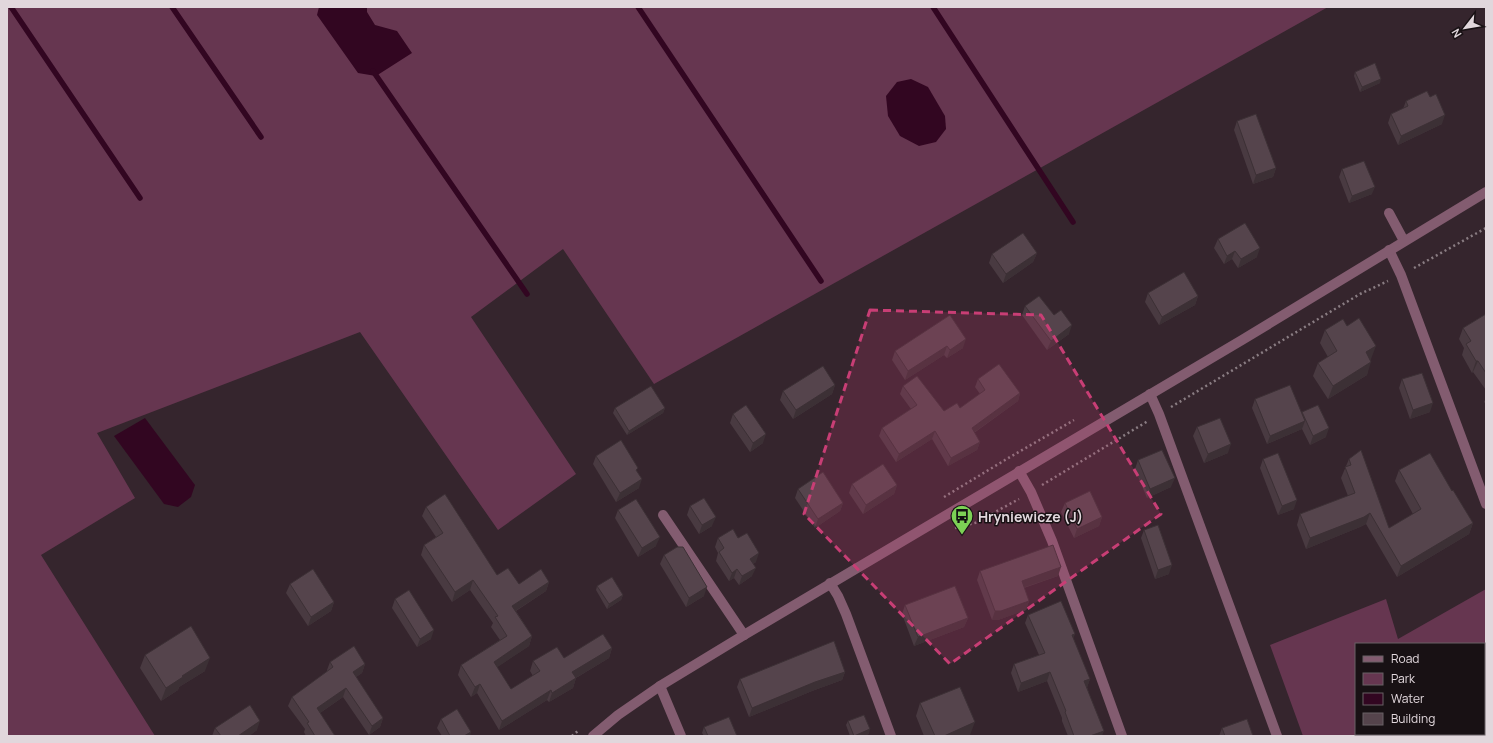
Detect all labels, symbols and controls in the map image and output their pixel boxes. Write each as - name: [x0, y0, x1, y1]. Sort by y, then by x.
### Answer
- north arrow: [1445, 8, 1485, 48]
- text: N: [1447, 26, 1464, 41]
- bus stop icon: Hryniewicze (J): [949, 503, 975, 536]
- place label: Hryniewicze (J): [978, 507, 1083, 526]
- legend: [1355, 643, 1485, 735]
- text: Road: [1391, 650, 1419, 667]
- text: Park: [1391, 670, 1416, 687]
- text: Water: [1391, 690, 1425, 707]
- text: Building: [1391, 710, 1435, 727]

